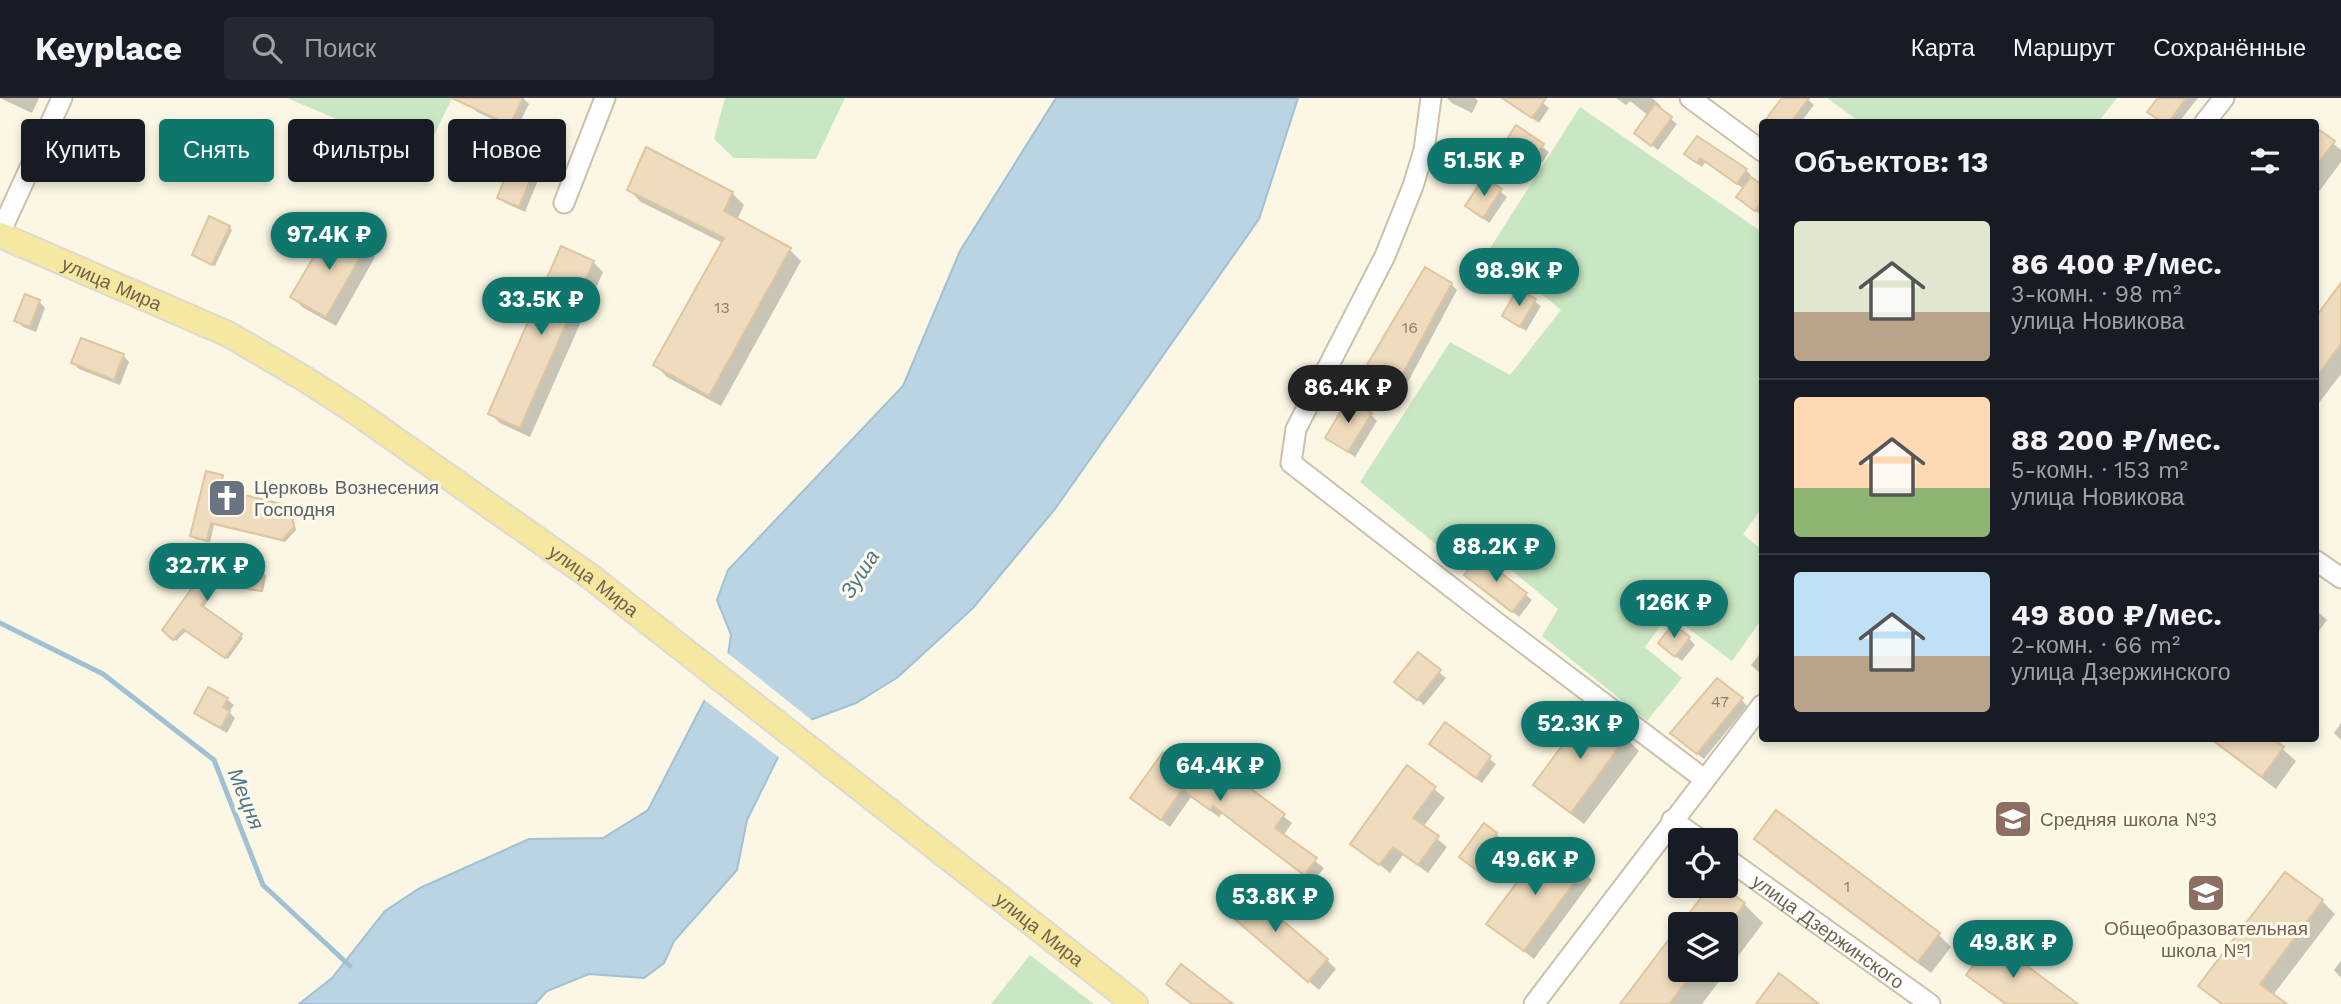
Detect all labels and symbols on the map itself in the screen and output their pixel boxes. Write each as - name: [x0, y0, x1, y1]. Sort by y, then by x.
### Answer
- pin: 51.5K ₽: [1419, 139, 1549, 198]
- pin: 97.4K ₽: [264, 212, 394, 272]
- pin: 98.9K ₽: [1454, 248, 1584, 308]
- street label: улица Мира: [58, 252, 165, 316]
- pin: 33.5K ₽: [476, 278, 606, 337]
- house number: 13: [714, 298, 730, 317]
- house number: 16: [1402, 318, 1418, 337]
- pin: 86.4K ₽: [1283, 366, 1413, 425]
- place label: Церковь Вознесения Господня: [254, 476, 439, 521]
- church icon: Церковь Вознесения Господня: [206, 477, 248, 519]
- pin: 88.2K ₽: [1431, 524, 1561, 584]
- street label: улица Мира: [544, 540, 643, 622]
- pin: 32.7K ₽: [142, 544, 272, 603]
- water label: Зуша: [835, 545, 884, 603]
- pin: 126K ₽: [1617, 580, 1731, 640]
- house number: 47: [1711, 692, 1729, 711]
- pin: 52.3K ₽: [1515, 702, 1645, 761]
- pin: 64.4K ₽: [1155, 744, 1285, 803]
- water label: Мецня: [223, 764, 270, 833]
- school or university icon: Средняя школа №3: [1992, 798, 2034, 840]
- place label: Средняя школа №3: [2040, 808, 2217, 831]
- pin: 49.6K ₽: [1470, 838, 1600, 897]
- street label: улица Дзержинского: [1748, 870, 1909, 994]
- school or university icon: Общеобразовательная школа №1: [2185, 872, 2227, 914]
- pin: 53.8K ₽: [1210, 874, 1340, 934]
- house number: 1: [1844, 877, 1850, 896]
- street label: улица Мира: [990, 888, 1089, 972]
- place label: Общеобразовательная школа №1: [2104, 917, 2308, 962]
- pin: 49.8K ₽: [1948, 920, 2078, 980]

